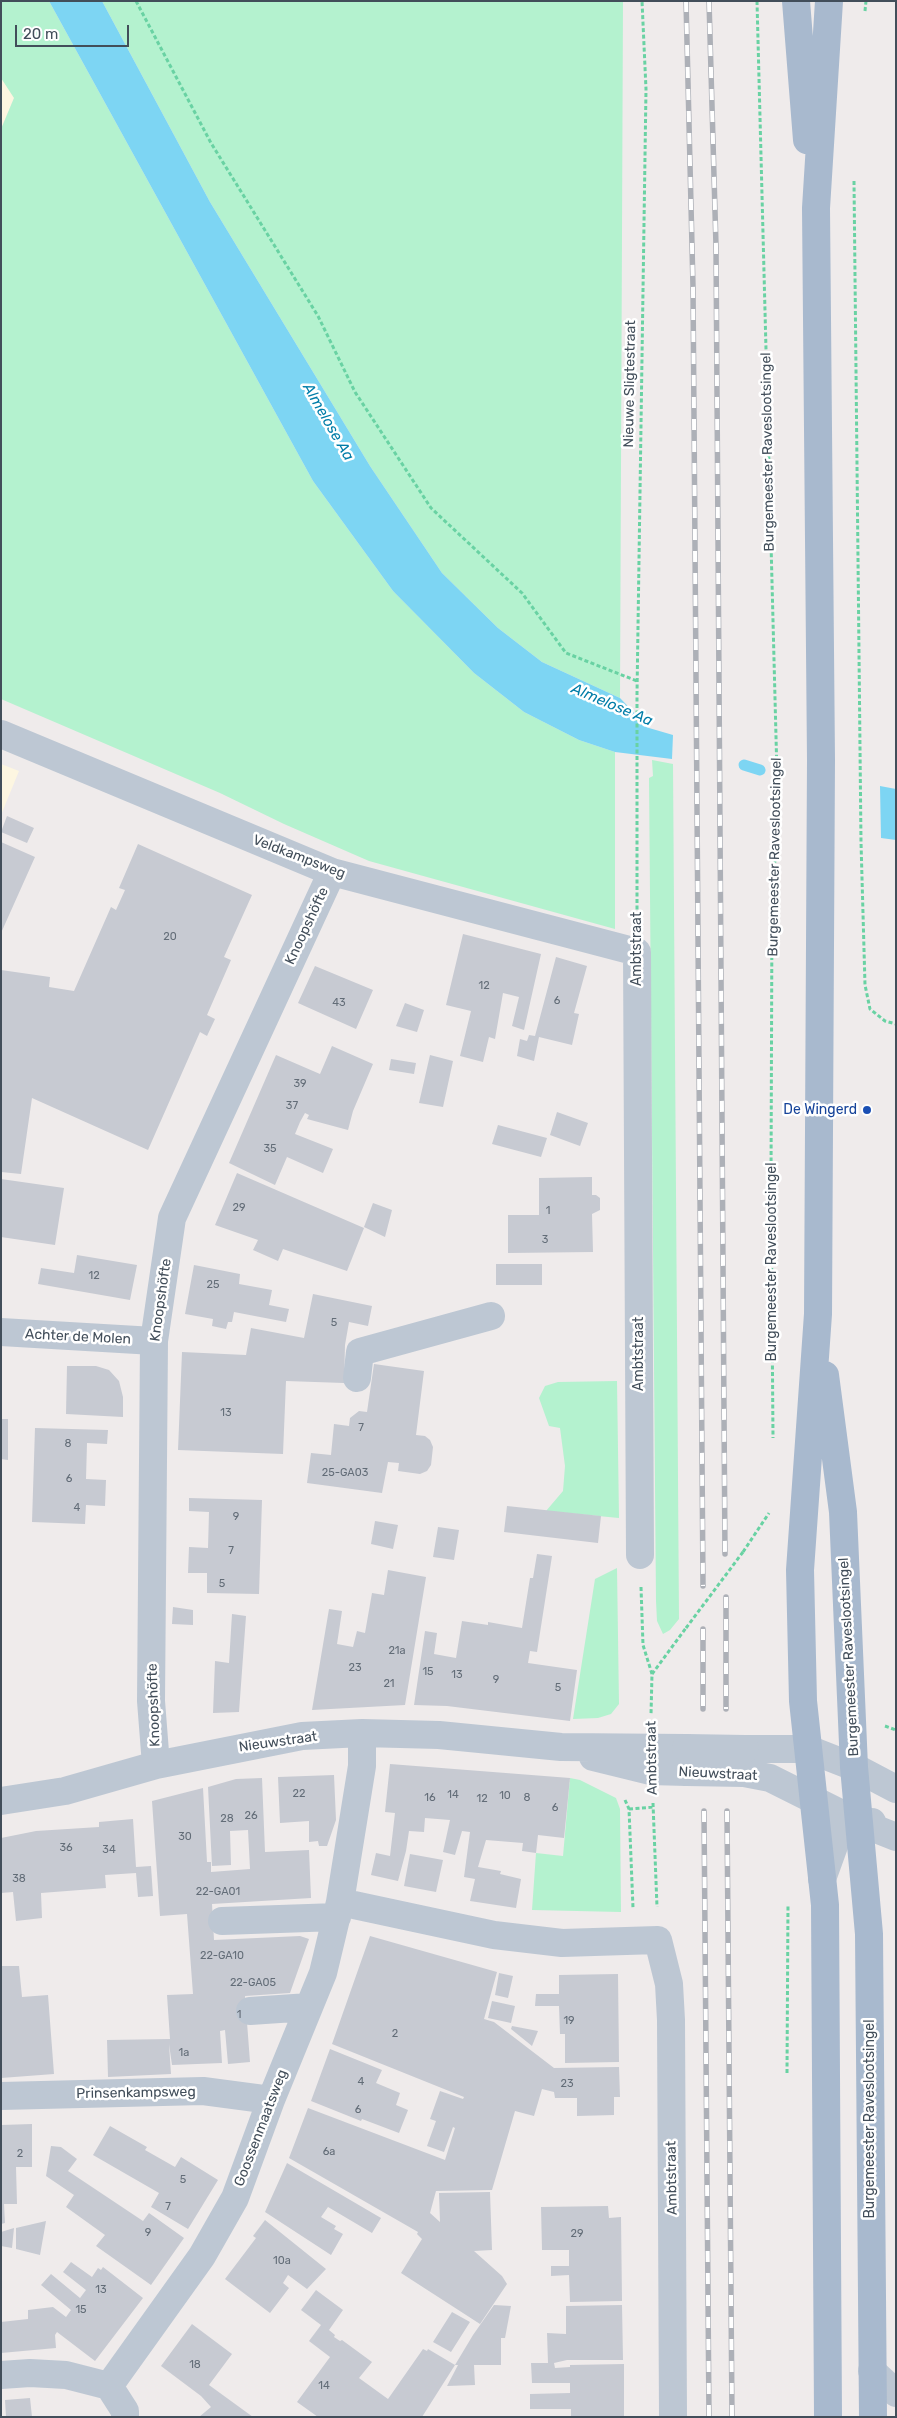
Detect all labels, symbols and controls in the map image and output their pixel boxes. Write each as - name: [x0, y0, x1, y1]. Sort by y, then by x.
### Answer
- scale bar: [18, 15, 131, 47]
- text: 20 m: [23, 25, 58, 43]
- street label: Nieuwe Sligtestraat: [620, 320, 640, 448]
- street label: Burgemeester Raveslootsingel: [758, 352, 778, 552]
- water label: Almelose Aa: [299, 380, 357, 464]
- water label: Almelose Aa: [569, 680, 655, 730]
- street label: Burgemeester Raveslootsingel: [765, 757, 785, 957]
- street label: Veldkampsweg: [250, 832, 348, 882]
- street label: Knoopshöfte: [282, 885, 332, 967]
- street label: Ambtstraat: [629, 912, 645, 986]
- house number: 20: [163, 930, 177, 944]
- house number: 12: [478, 979, 490, 993]
- house number: 6: [554, 994, 560, 1008]
- house number: 43: [332, 996, 346, 1010]
- house number: 39: [293, 1077, 307, 1091]
- house number: 37: [286, 1099, 298, 1113]
- place label: De Wingerd: [783, 1102, 857, 1118]
- marker: De Wingerd: [861, 1104, 873, 1116]
- house number: 35: [263, 1142, 277, 1156]
- street label: Burgemeester Raveslootsingel: [764, 1162, 780, 1362]
- house number: 29: [233, 1201, 245, 1215]
- house number: 1: [546, 1204, 550, 1218]
- house number: 3: [542, 1233, 548, 1247]
- street label: Knoopshöfte: [147, 1257, 175, 1343]
- house number: 12: [88, 1269, 100, 1283]
- house number: 25: [207, 1278, 219, 1292]
- house number: 5: [331, 1316, 337, 1330]
- street label: Ambtstraat: [631, 1317, 647, 1391]
- street label: Achter de Molen: [25, 1326, 131, 1348]
- house number: 13: [220, 1406, 232, 1420]
- house number: 7: [358, 1421, 364, 1435]
- house number: 8: [65, 1437, 71, 1451]
- house number: 25-GA03: [322, 1466, 368, 1480]
- house number: 6: [66, 1472, 72, 1486]
- house number: 4: [74, 1501, 80, 1515]
- house number: 9: [233, 1510, 239, 1524]
- house number: 7: [228, 1544, 234, 1558]
- street label: Burgemeester Raveslootsingel: [835, 1557, 863, 1757]
- house number: 5: [219, 1577, 225, 1591]
- house number: 21a: [388, 1644, 406, 1658]
- house number: 23: [348, 1661, 362, 1675]
- street label: Knoopshöfte: [144, 1663, 164, 1747]
- house number: 15: [422, 1665, 434, 1679]
- house number: 13: [451, 1668, 463, 1682]
- house number: 9: [493, 1673, 499, 1687]
- house number: 21: [383, 1677, 395, 1691]
- house number: 5: [555, 1681, 561, 1695]
- street label: Ambtstraat: [643, 1721, 661, 1795]
- street label: Nieuwstraat: [238, 1728, 318, 1756]
- street label: Nieuwstraat: [678, 1764, 758, 1784]
- house number: 22: [293, 1787, 305, 1801]
- house number: 14: [447, 1788, 459, 1802]
- house number: 10: [499, 1789, 511, 1803]
- house number: 16: [424, 1791, 436, 1805]
- house number: 8: [524, 1791, 530, 1805]
- house number: 12: [476, 1792, 488, 1806]
- house number: 6: [552, 1801, 558, 1815]
- house number: 26: [244, 1809, 258, 1823]
- house number: 28: [220, 1812, 234, 1826]
- house number: 30: [178, 1830, 192, 1844]
- house number: 36: [59, 1841, 73, 1855]
- house number: 34: [102, 1843, 116, 1857]
- house number: 38: [12, 1872, 26, 1886]
- house number: 22-GA01: [196, 1885, 240, 1899]
- house number: 22-GA10: [200, 1949, 244, 1963]
- house number: 22-GA05: [230, 1976, 276, 1990]
- house number: 1: [237, 2008, 241, 2022]
- house number: 19: [563, 2014, 575, 2028]
- street label: Burgemeester Raveslootsingel: [862, 2019, 878, 2219]
- house number: 2: [392, 2027, 398, 2041]
- house number: 1a: [179, 2046, 189, 2060]
- street label: Goossenmaatsweg: [231, 2067, 291, 2189]
- house number: 4: [358, 2075, 364, 2089]
- house number: 23: [560, 2077, 574, 2091]
- street label: Prinsenkampsweg: [76, 2084, 196, 2102]
- house number: 6: [355, 2103, 361, 2117]
- street label: Ambtstraat: [663, 2141, 681, 2215]
- house number: 6a: [323, 2145, 335, 2159]
- house number: 2: [17, 2147, 23, 2161]
- house number: 5: [180, 2173, 186, 2187]
- house number: 7: [165, 2200, 171, 2214]
- house number: 9: [145, 2226, 151, 2240]
- house number: 29: [571, 2227, 583, 2241]
- house number: 10a: [273, 2254, 291, 2268]
- house number: 13: [95, 2283, 107, 2297]
- house number: 15: [75, 2303, 87, 2317]
- house number: 18: [189, 2358, 201, 2372]
- house number: 14: [318, 2379, 330, 2393]

